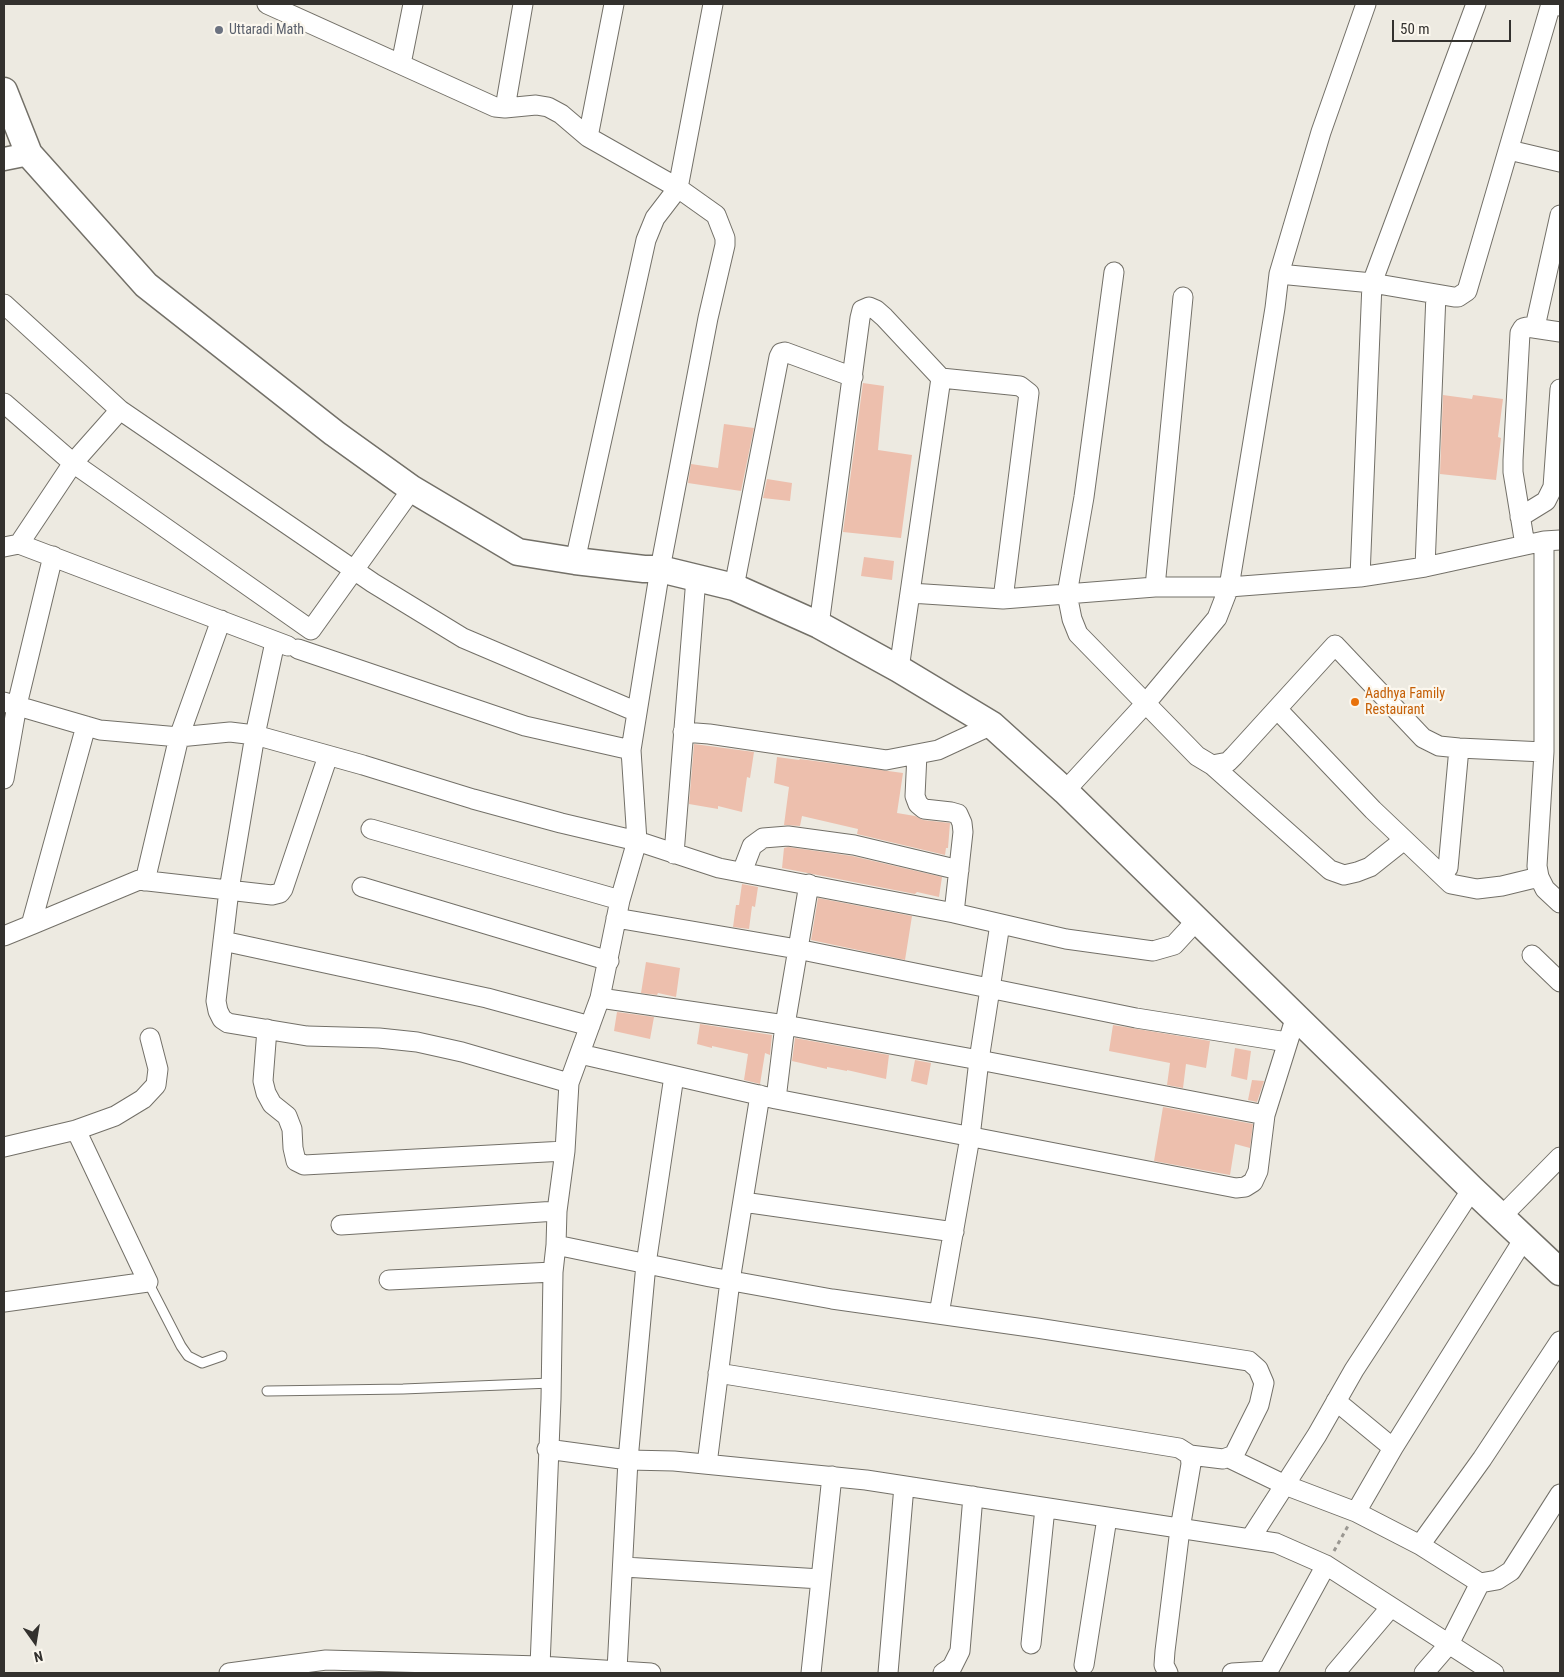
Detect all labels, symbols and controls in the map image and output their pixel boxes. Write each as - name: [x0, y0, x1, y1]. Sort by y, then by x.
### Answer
- scale bar: [1394, 10, 1513, 42]
- text: 50 m: [1400, 20, 1430, 38]
- place label: Uttaradi Math: [229, 22, 304, 38]
- marker: Uttaradi Math: [213, 24, 225, 36]
- place label: Aadhya Family Restaurant: [1365, 686, 1445, 719]
- marker: Aadhya Family Restaurant: [1349, 696, 1361, 708]
- north arrow: [10, 1617, 60, 1667]
- text: N: [32, 1648, 44, 1665]

